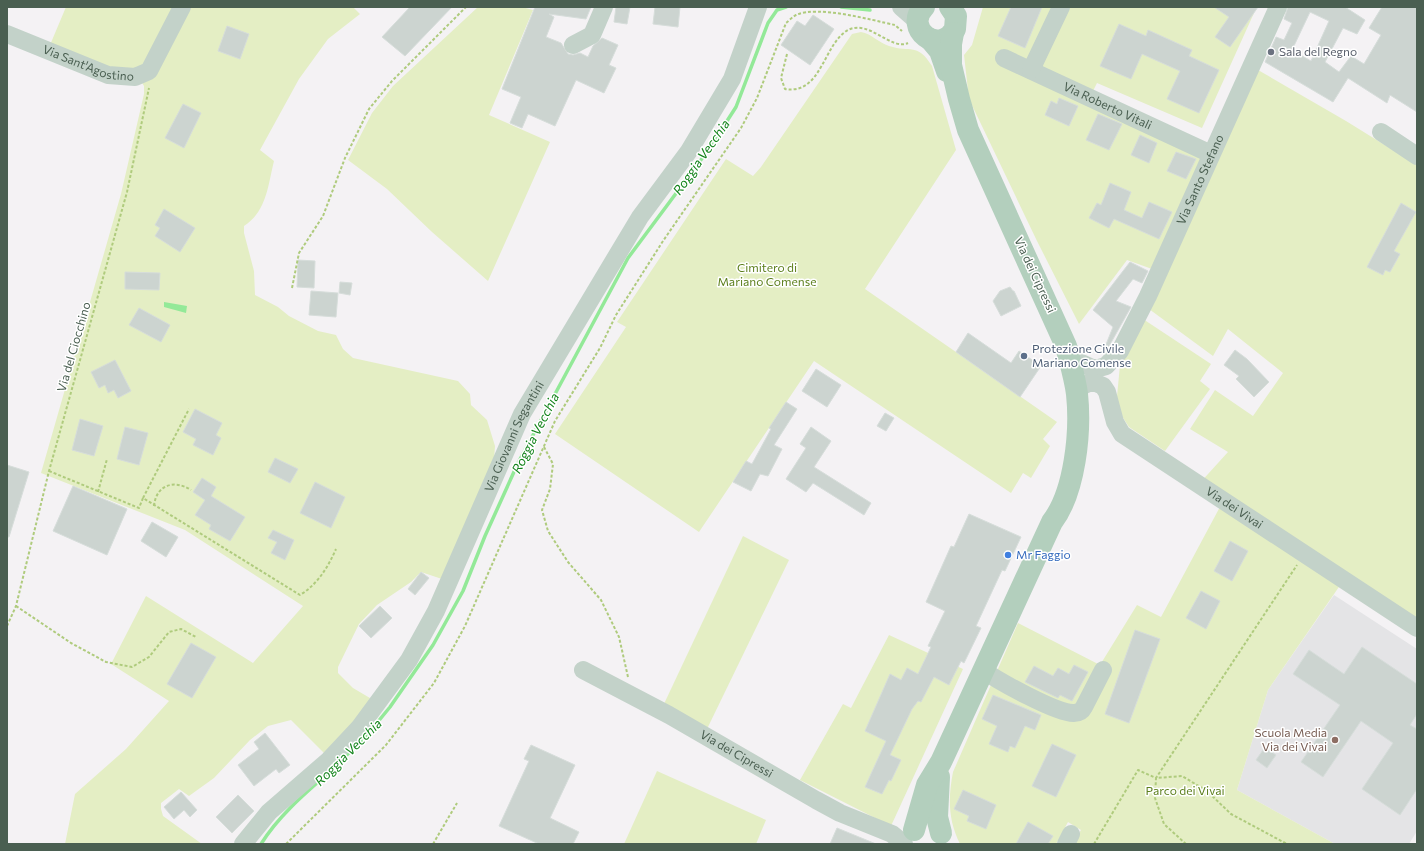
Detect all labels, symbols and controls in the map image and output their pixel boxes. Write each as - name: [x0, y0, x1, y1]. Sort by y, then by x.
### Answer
- street label: Via Sant'Agostino: [41, 41, 134, 83]
- place label: Sala del Regno: [1279, 44, 1357, 58]
- marker: Sala del Regno: [1266, 47, 1276, 57]
- street label: Via Roberto Vitali: [1061, 79, 1154, 132]
- water label: Roggia Vecchia: [669, 116, 733, 198]
- street label: Via Santo Stefano: [1173, 132, 1226, 227]
- street label: Via dei Cipressi: [1012, 235, 1060, 315]
- park label: Cimitero di Mariano Comense: [717, 260, 817, 288]
- street label: Via del Ciocchino: [54, 300, 93, 393]
- place label: Protezione Civile Mariano Comense: [1032, 341, 1131, 369]
- marker: Protezione Civile Mariano Comense: [1019, 351, 1029, 361]
- street label: Via Giovanni Segantini: [481, 378, 546, 494]
- water label: Roggia Vecchia: [508, 390, 562, 476]
- street label: Via dei Vivai: [1204, 483, 1266, 531]
- place label: Mr Faggio: [1016, 547, 1071, 561]
- marker: Mr Faggio: [1003, 550, 1013, 560]
- water label: Roggia Vecchia: [311, 715, 385, 789]
- place label: Scuola Media Via dei Vivai: [1254, 725, 1327, 753]
- street label: Via dei Cipressi: [698, 727, 776, 780]
- marker: Scuola Media Via dei Vivai: [1330, 735, 1340, 745]
- park label: Parco dei Vivai: [1145, 783, 1225, 797]

